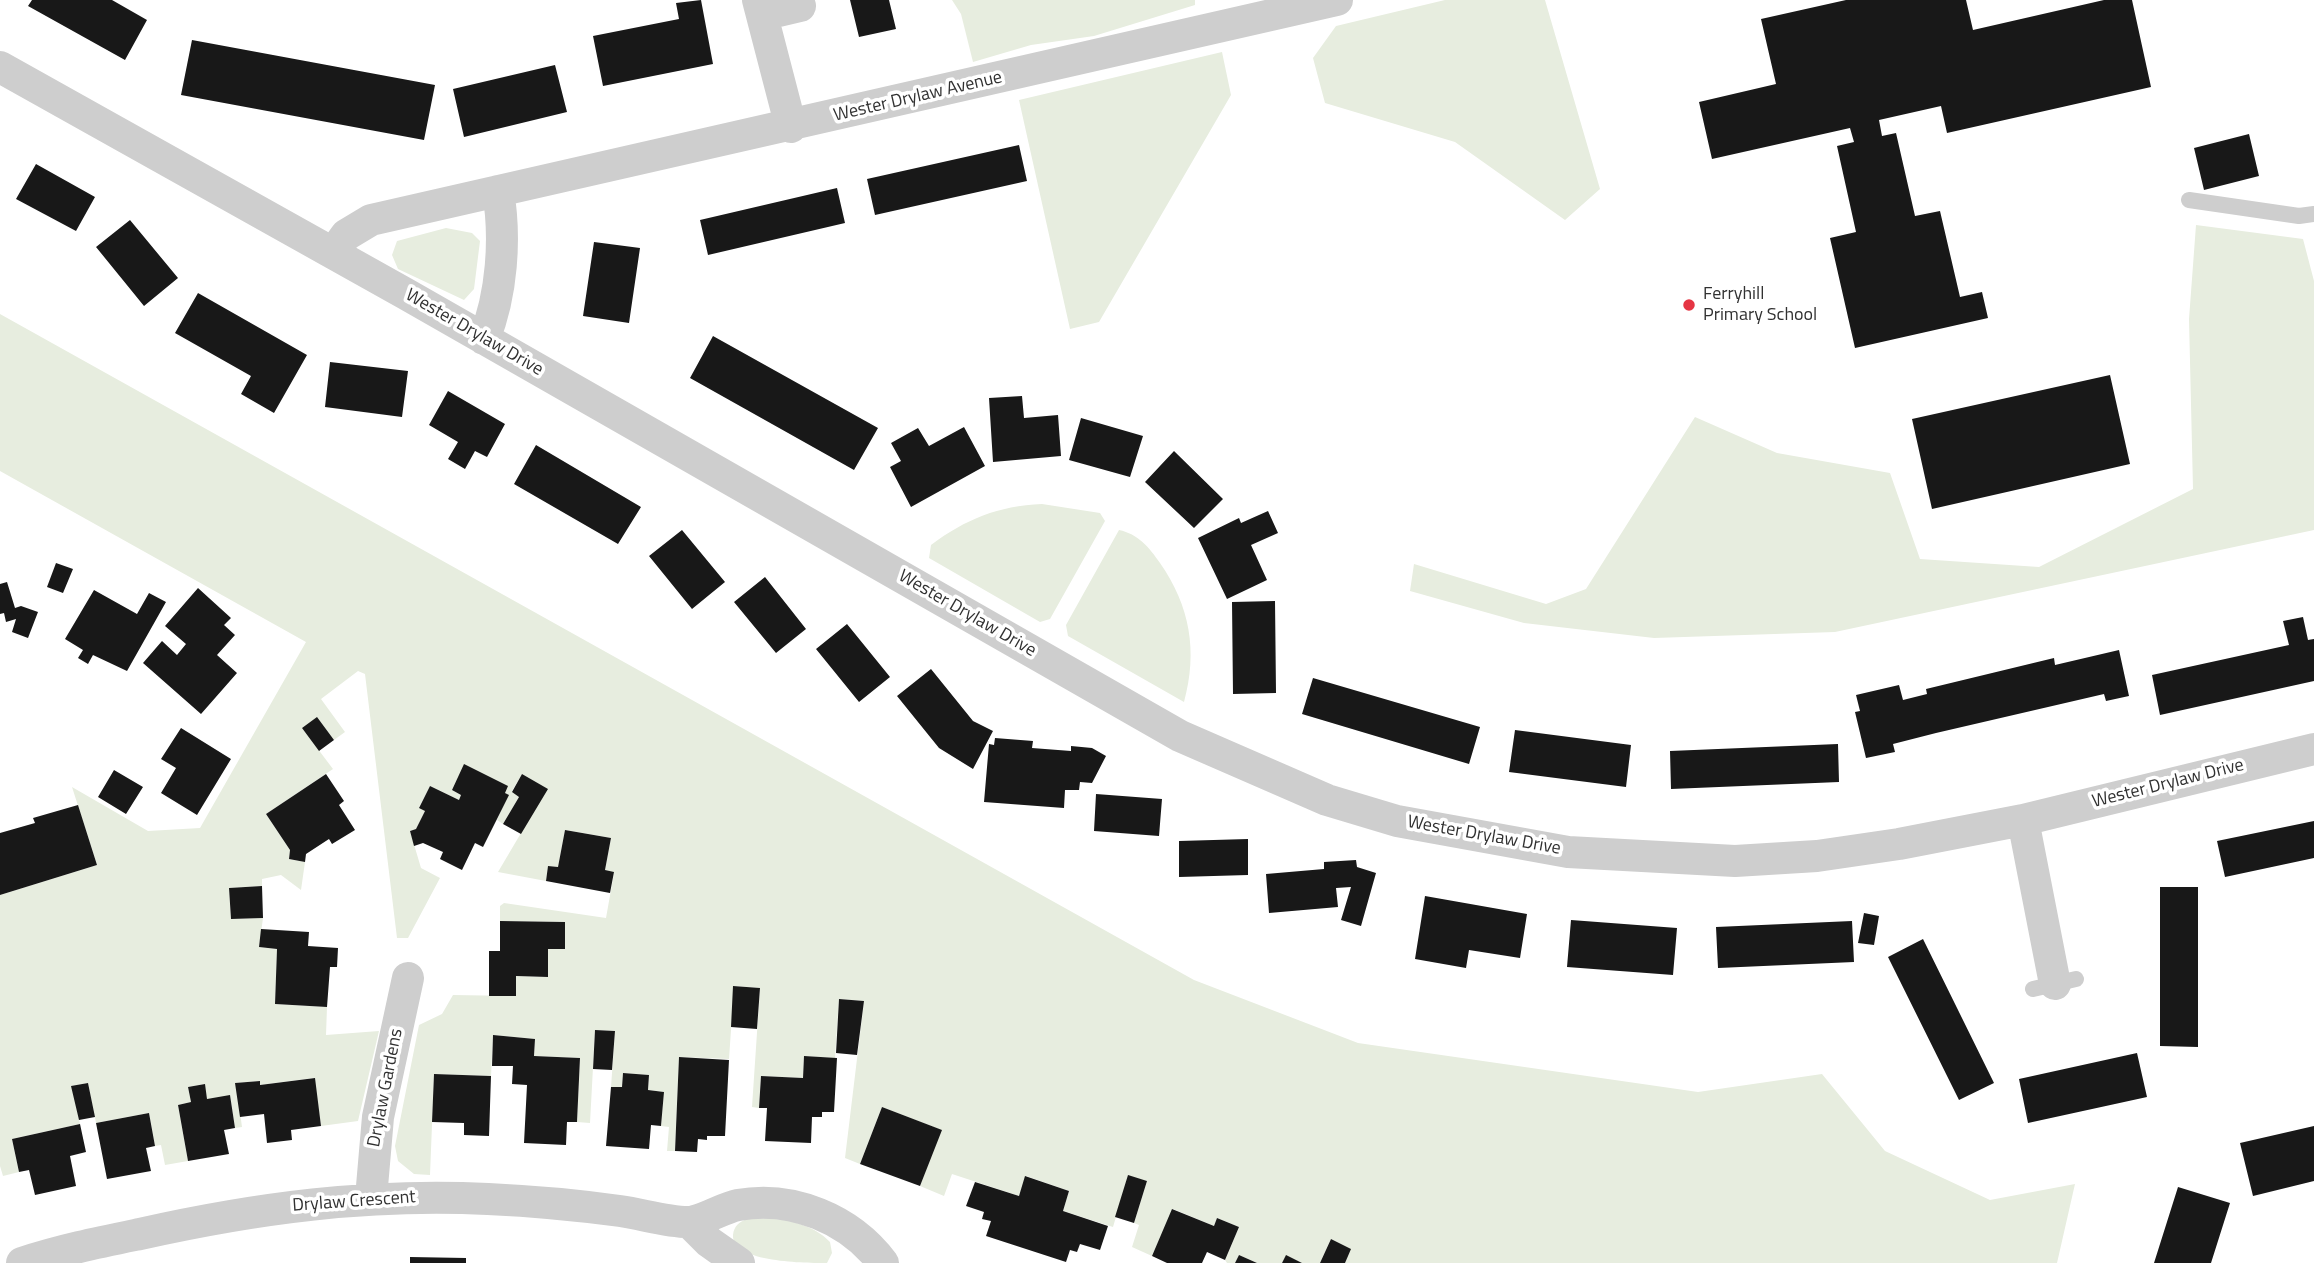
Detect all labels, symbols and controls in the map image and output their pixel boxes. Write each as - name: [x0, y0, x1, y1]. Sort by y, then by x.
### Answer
- street label: Wester Drylaw Avenue: [832, 67, 1004, 127]
- place label: Ferryhill Primary School: [1703, 284, 1817, 326]
- street label: Wester Drylaw Drive: [401, 285, 547, 381]
- marker: Ferryhill Primary School: [1681, 297, 1697, 313]
- street label: Wester Drylaw Drive: [894, 566, 1040, 662]
- street label: Wester Drylaw Drive: [2090, 755, 2246, 813]
- street label: Wester Drylaw Drive: [1406, 812, 1562, 860]
- street label: Drylaw Gardens: [364, 1027, 408, 1149]
- street label: Drylaw Crescent: [292, 1187, 416, 1217]

